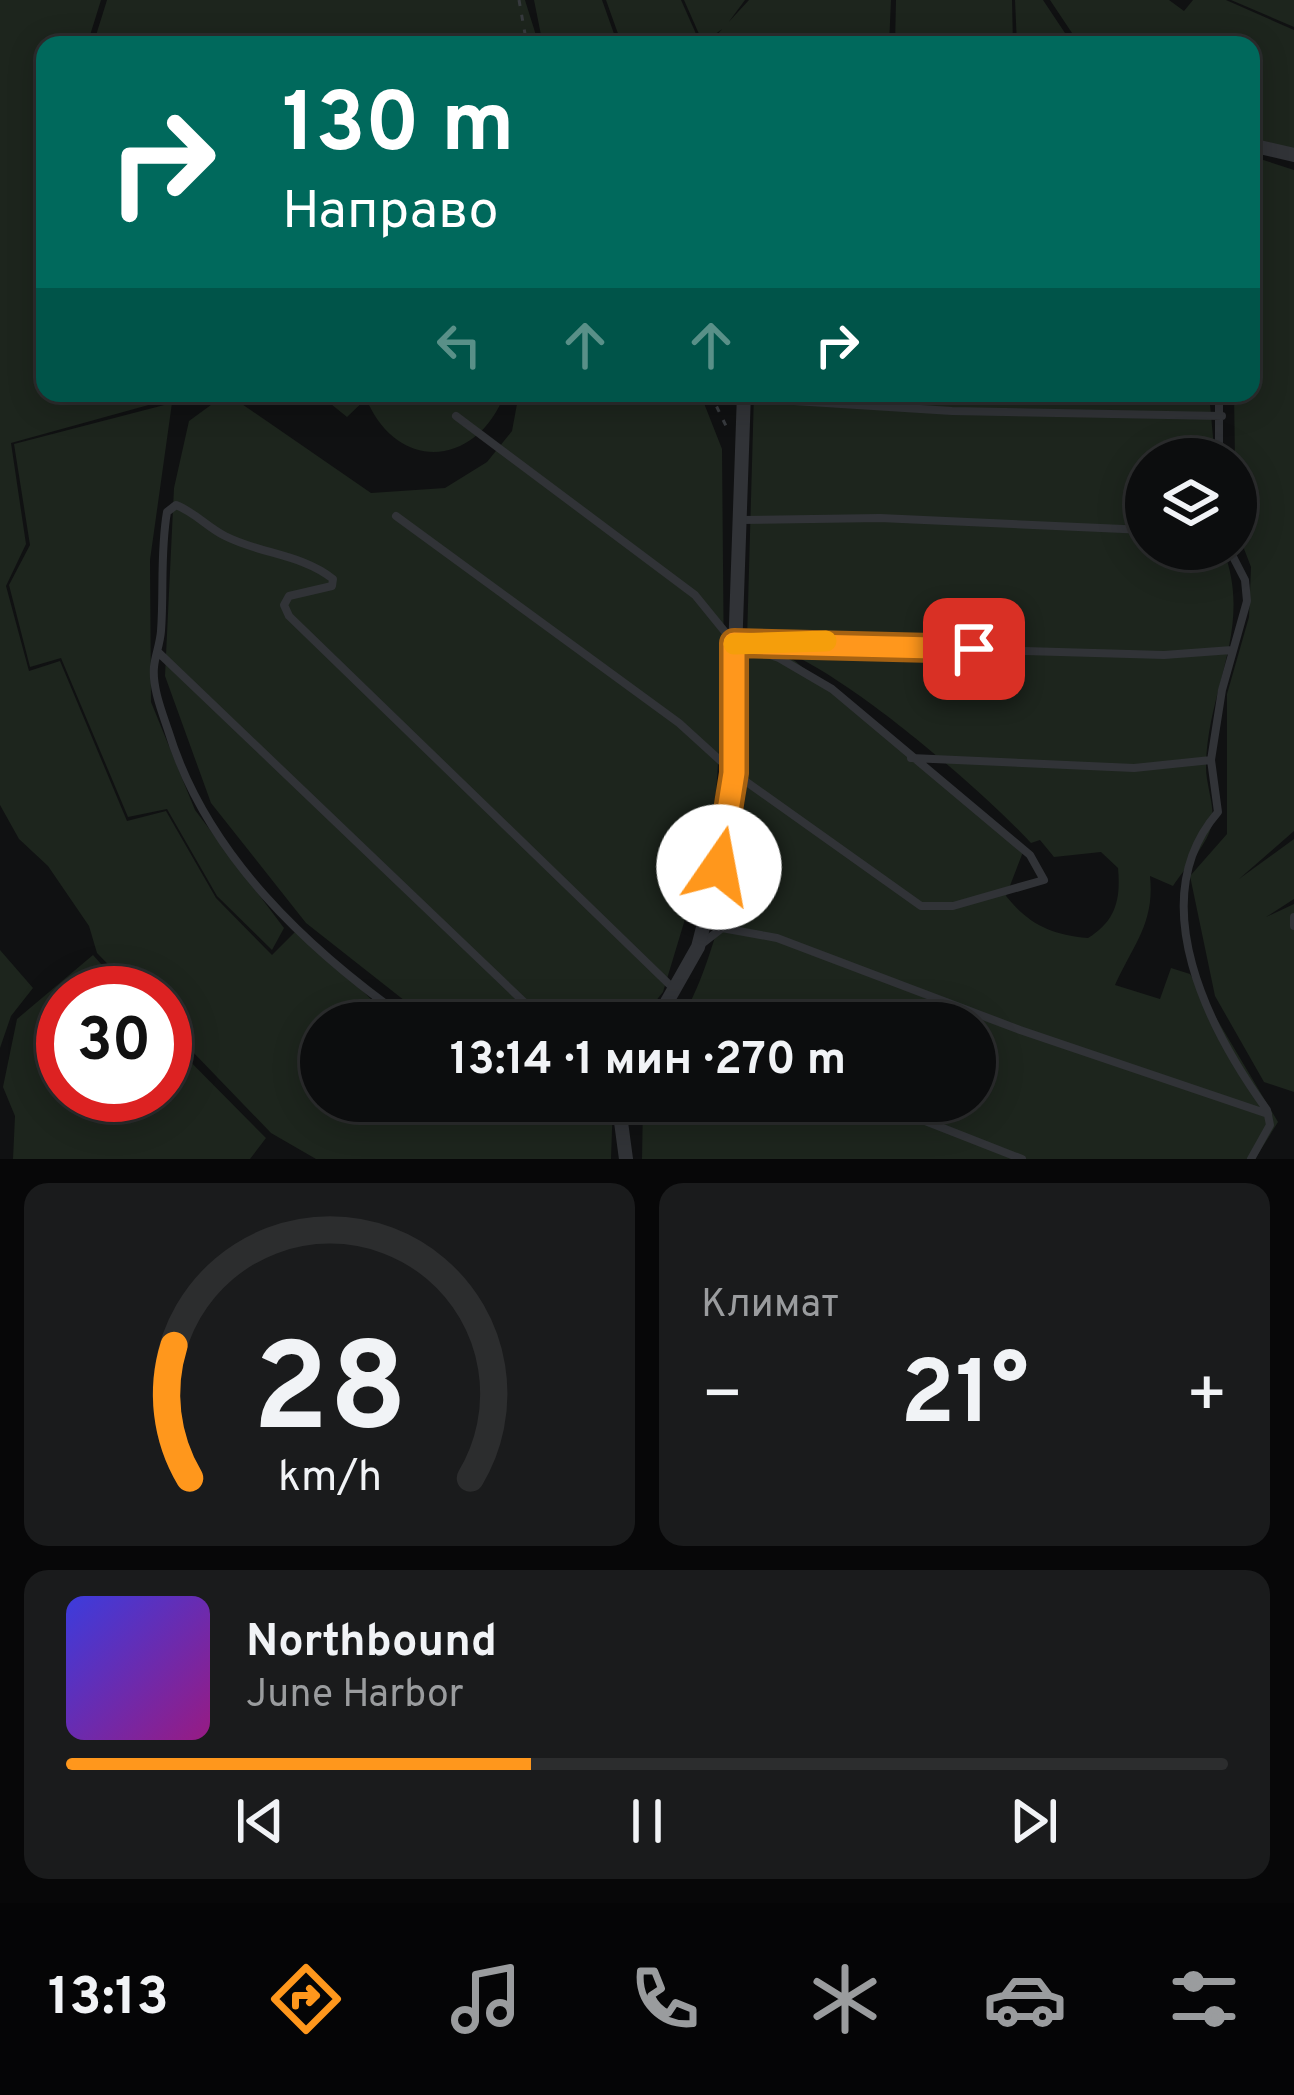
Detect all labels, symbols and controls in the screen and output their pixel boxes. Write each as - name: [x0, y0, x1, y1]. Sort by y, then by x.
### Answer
- text: 130 m: [282, 75, 514, 181]
- icon: right: [84, 84, 240, 240]
- text: Направо: [282, 179, 499, 248]
- icon: left: [426, 312, 492, 378]
- icon: ahead: [552, 312, 618, 378]
- icon: ahead: [678, 312, 744, 378]
- icon: right: [804, 312, 870, 378]
- map controls: [1125, 438, 1257, 570]
- button: layers: [1125, 438, 1257, 570]
- pin: [923, 598, 1025, 700]
- icon: arrive: [941, 616, 1007, 682]
- position arrow: [656, 804, 782, 930]
- speed limit sign: 30: [36, 966, 192, 1122]
- text: 13:14 · 1 мин · 270 m: [450, 1033, 846, 1090]
- text: Климат: [701, 1282, 839, 1331]
- text: 28: [252, 1317, 407, 1475]
- text: 21°: [900, 1342, 1029, 1455]
- text: −: [701, 1357, 744, 1440]
- text: +: [1185, 1357, 1228, 1440]
- text: km/h: [277, 1451, 382, 1505]
- text: Northbound: [246, 1615, 497, 1672]
- text: June Harbor: [246, 1672, 464, 1721]
- icon: previous: [227, 1788, 293, 1854]
- icon: pause: [614, 1788, 680, 1854]
- icon: next: [1001, 1788, 1067, 1854]
- icon: directions: [264, 1957, 348, 2041]
- icon: music: [444, 1957, 528, 2041]
- icon: phone: [623, 1957, 707, 2041]
- icon: climate: [803, 1957, 887, 2041]
- icon: car: [983, 1957, 1067, 2041]
- icon: filters: [1162, 1957, 1246, 2041]
- text: 13:13: [48, 1965, 169, 2034]

